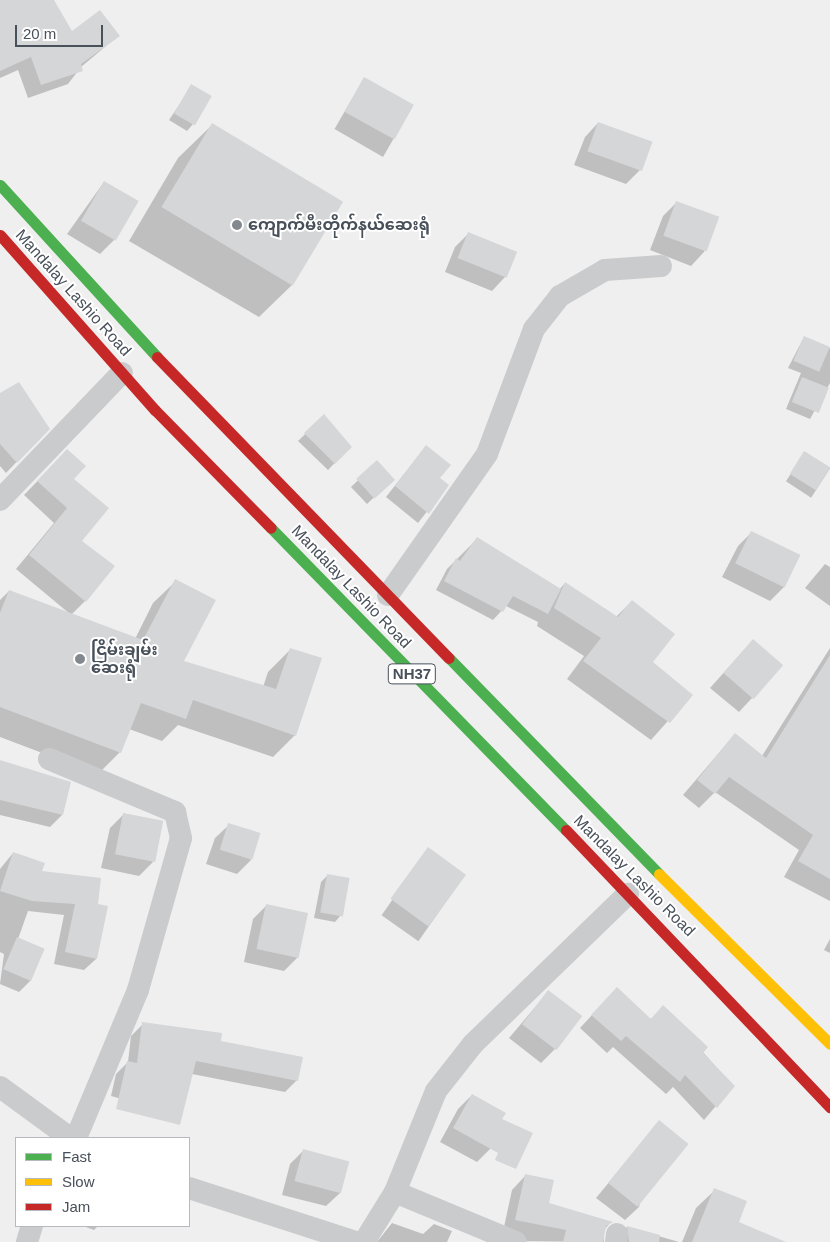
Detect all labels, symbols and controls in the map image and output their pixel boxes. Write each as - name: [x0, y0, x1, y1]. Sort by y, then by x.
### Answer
- scale bar: [18, 15, 105, 47]
- text: 20 m: [23, 25, 56, 42]
- place label: ကျောက်မီးတိုက်နယ်ဆေးရုံ: [248, 215, 430, 235]
- marker: ကျောက်မီးတိုက်နယ်ဆေးရုံ: [230, 218, 244, 232]
- street label: Mandalay Lashio Road: [11, 226, 135, 360]
- street label: Mandalay Lashio Road: [287, 521, 415, 653]
- place label: ငြိမ်းချမ်း ဆေးရုံ: [91, 640, 158, 678]
- marker: ငြိမ်းချမ်း ဆေးရုံ: [73, 652, 87, 666]
- road number: NH37: [387, 662, 437, 686]
- street label: Mandalay Lashio Road: [569, 811, 699, 941]
- legend: [15, 1137, 190, 1227]
- text: Fast: [62, 1148, 91, 1165]
- text: Slow: [62, 1173, 95, 1190]
- text: Jam: [62, 1198, 90, 1215]

